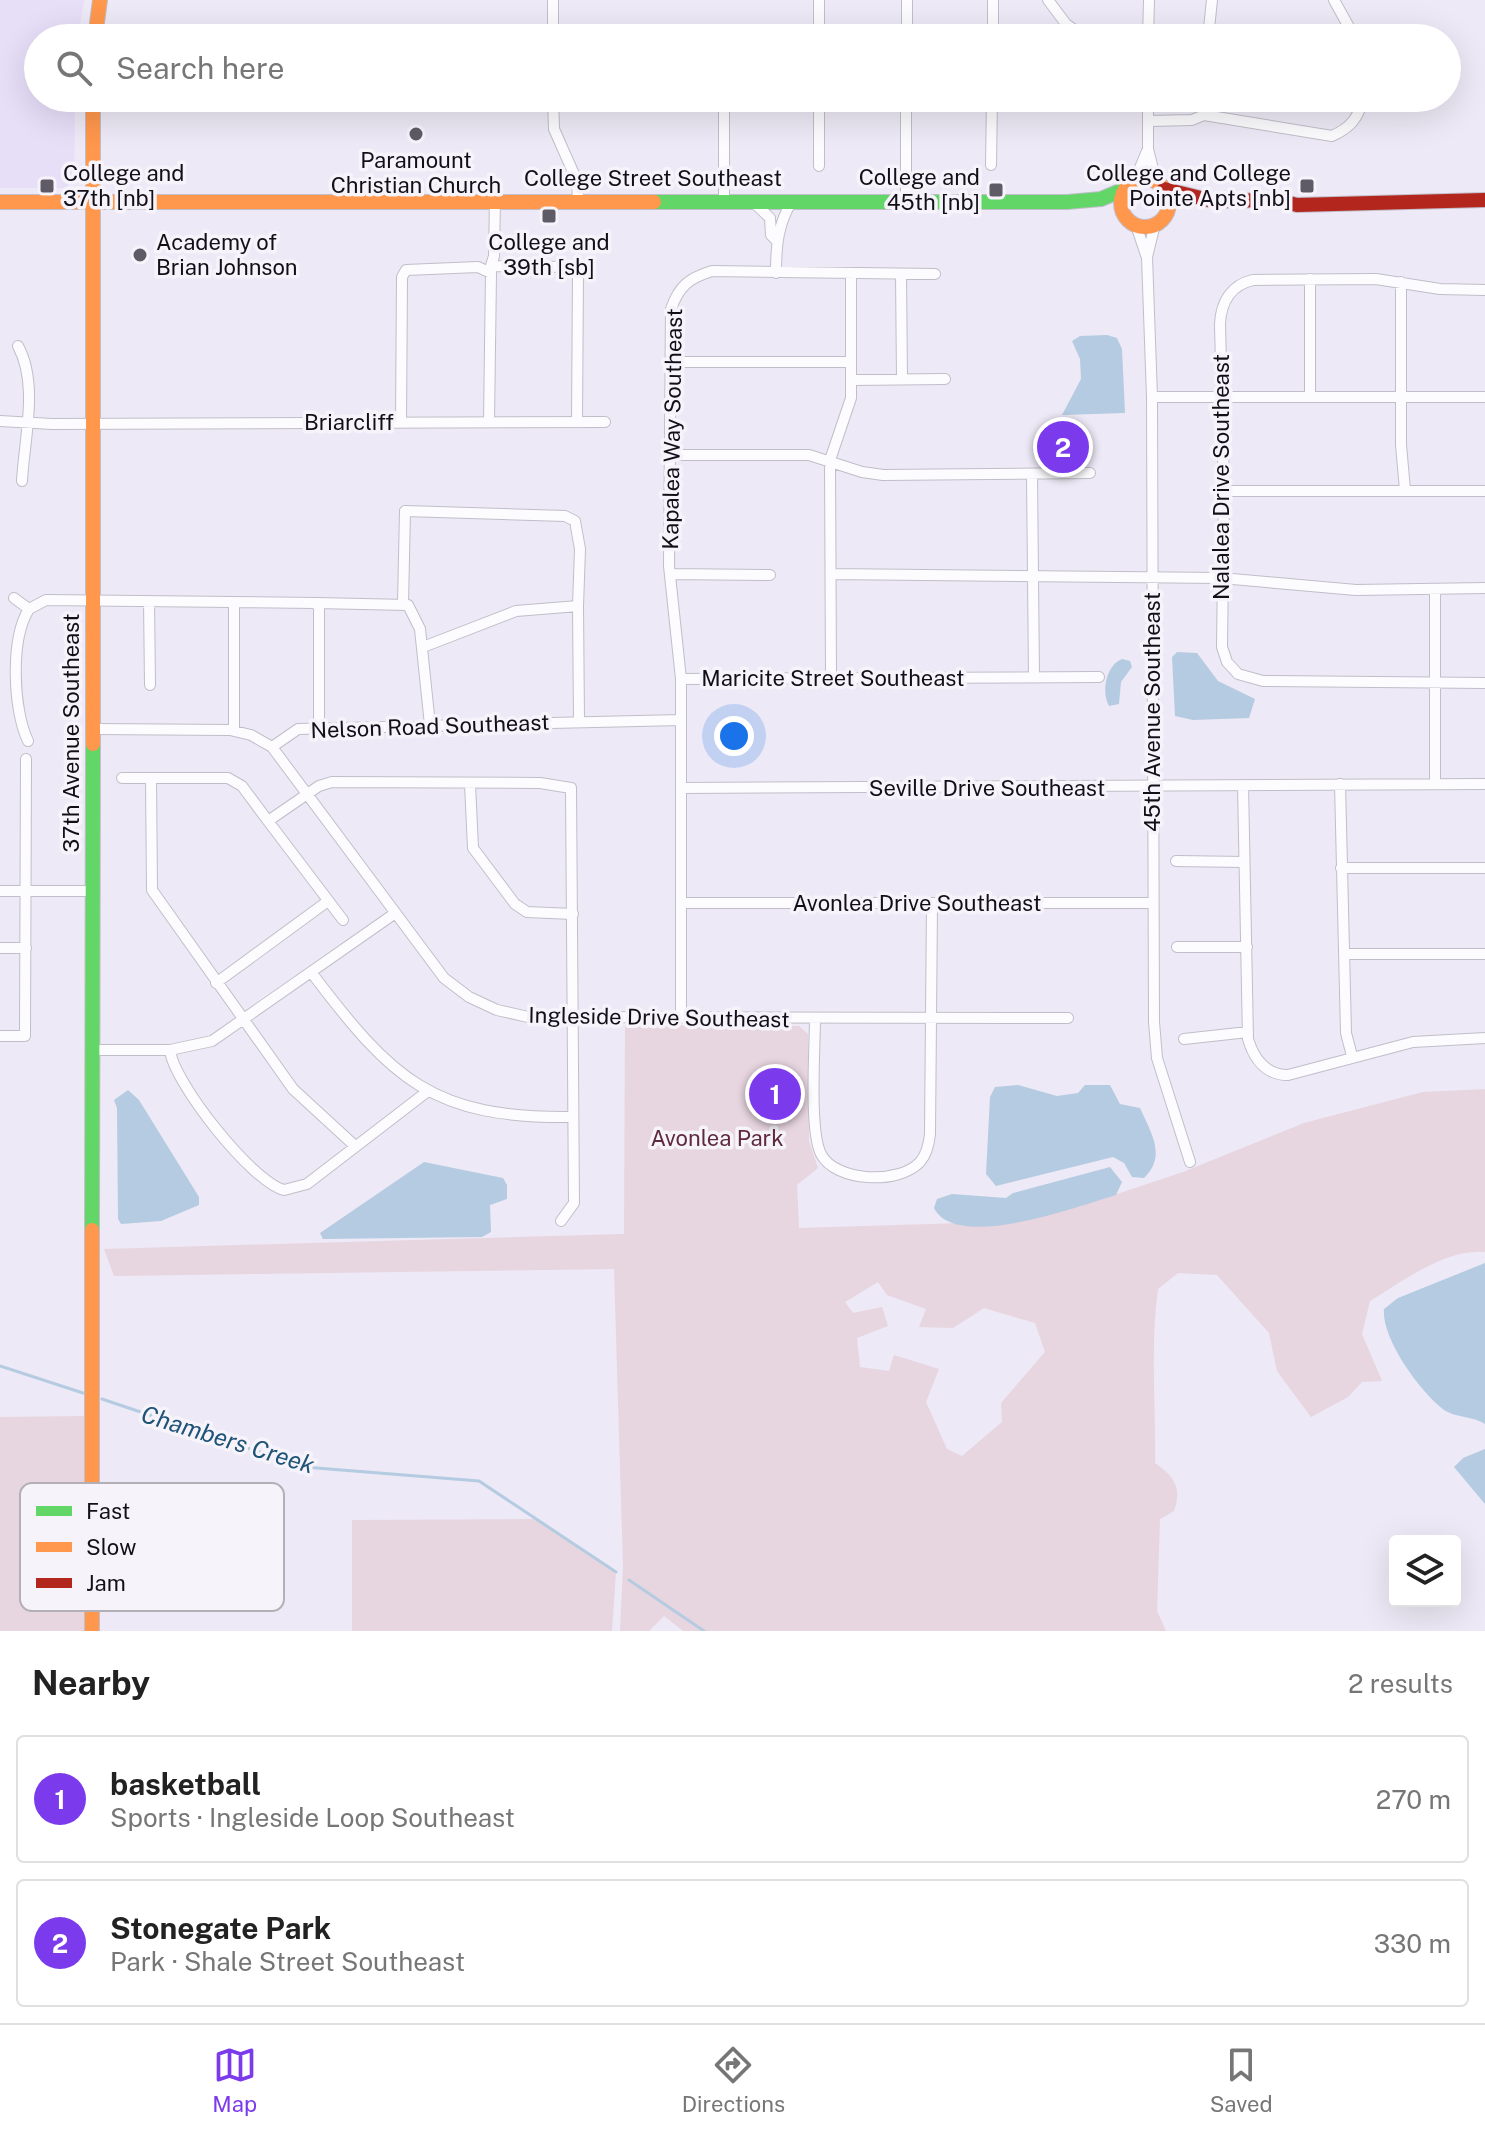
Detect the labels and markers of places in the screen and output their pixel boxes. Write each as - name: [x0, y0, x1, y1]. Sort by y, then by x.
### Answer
- marker: Paramount Christian Church: [407, 125, 425, 143]
- place label: Paramount Christian Church: [331, 147, 501, 198]
- place label: College and 37th [nb]: [63, 160, 184, 211]
- place label: College and College Pointe Apts [nb]: [1086, 160, 1291, 211]
- place label: College and 45th [nb]: [859, 164, 980, 215]
- marker: College and 37th [nb]: [38, 177, 56, 195]
- marker: College and College Pointe Apts [nb]: [1298, 177, 1316, 195]
- marker: College and 45th [nb]: [987, 181, 1005, 199]
- marker: College and 39th [sb]: [540, 207, 558, 225]
- place label: Academy of Brian Johnson: [156, 229, 298, 280]
- place label: College and 39th [sb]: [488, 229, 610, 280]
- marker: Academy of Brian Johnson: [131, 246, 149, 264]
- pin: 2: [1037, 417, 1089, 477]
- pin: 1: [749, 1064, 801, 1124]

